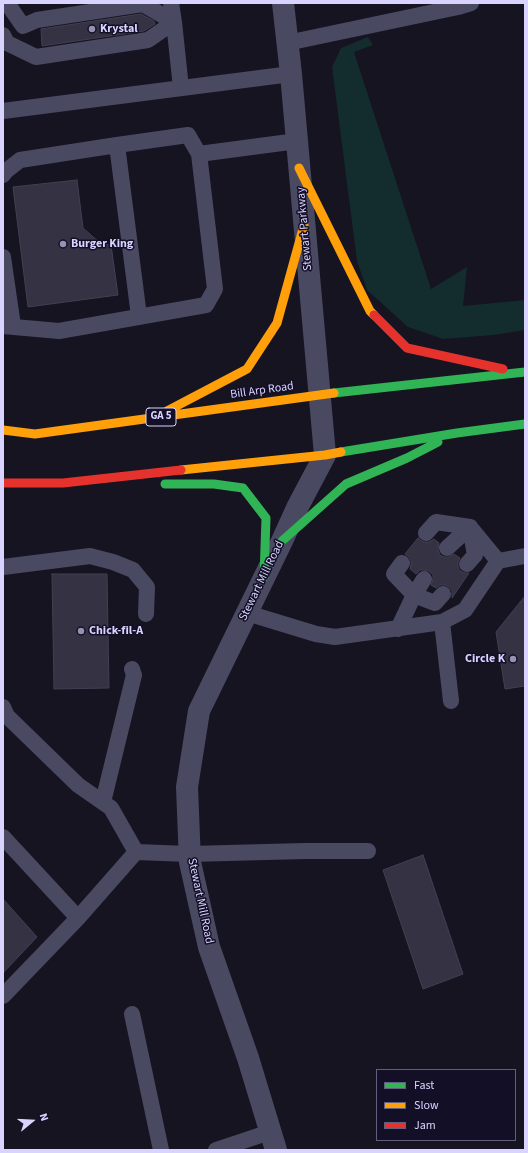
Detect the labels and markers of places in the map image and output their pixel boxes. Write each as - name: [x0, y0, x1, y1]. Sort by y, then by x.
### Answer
- place label: Krystal: [100, 22, 138, 36]
- marker: Krystal: [87, 24, 97, 34]
- place label: Burger King: [71, 237, 133, 251]
- marker: Burger King: [58, 239, 68, 249]
- place label: Chick-fil-A: [89, 624, 143, 638]
- marker: Chick-fil-A: [76, 626, 86, 636]
- place label: Circle K: [465, 652, 505, 666]
- marker: Circle K: [508, 654, 518, 664]

